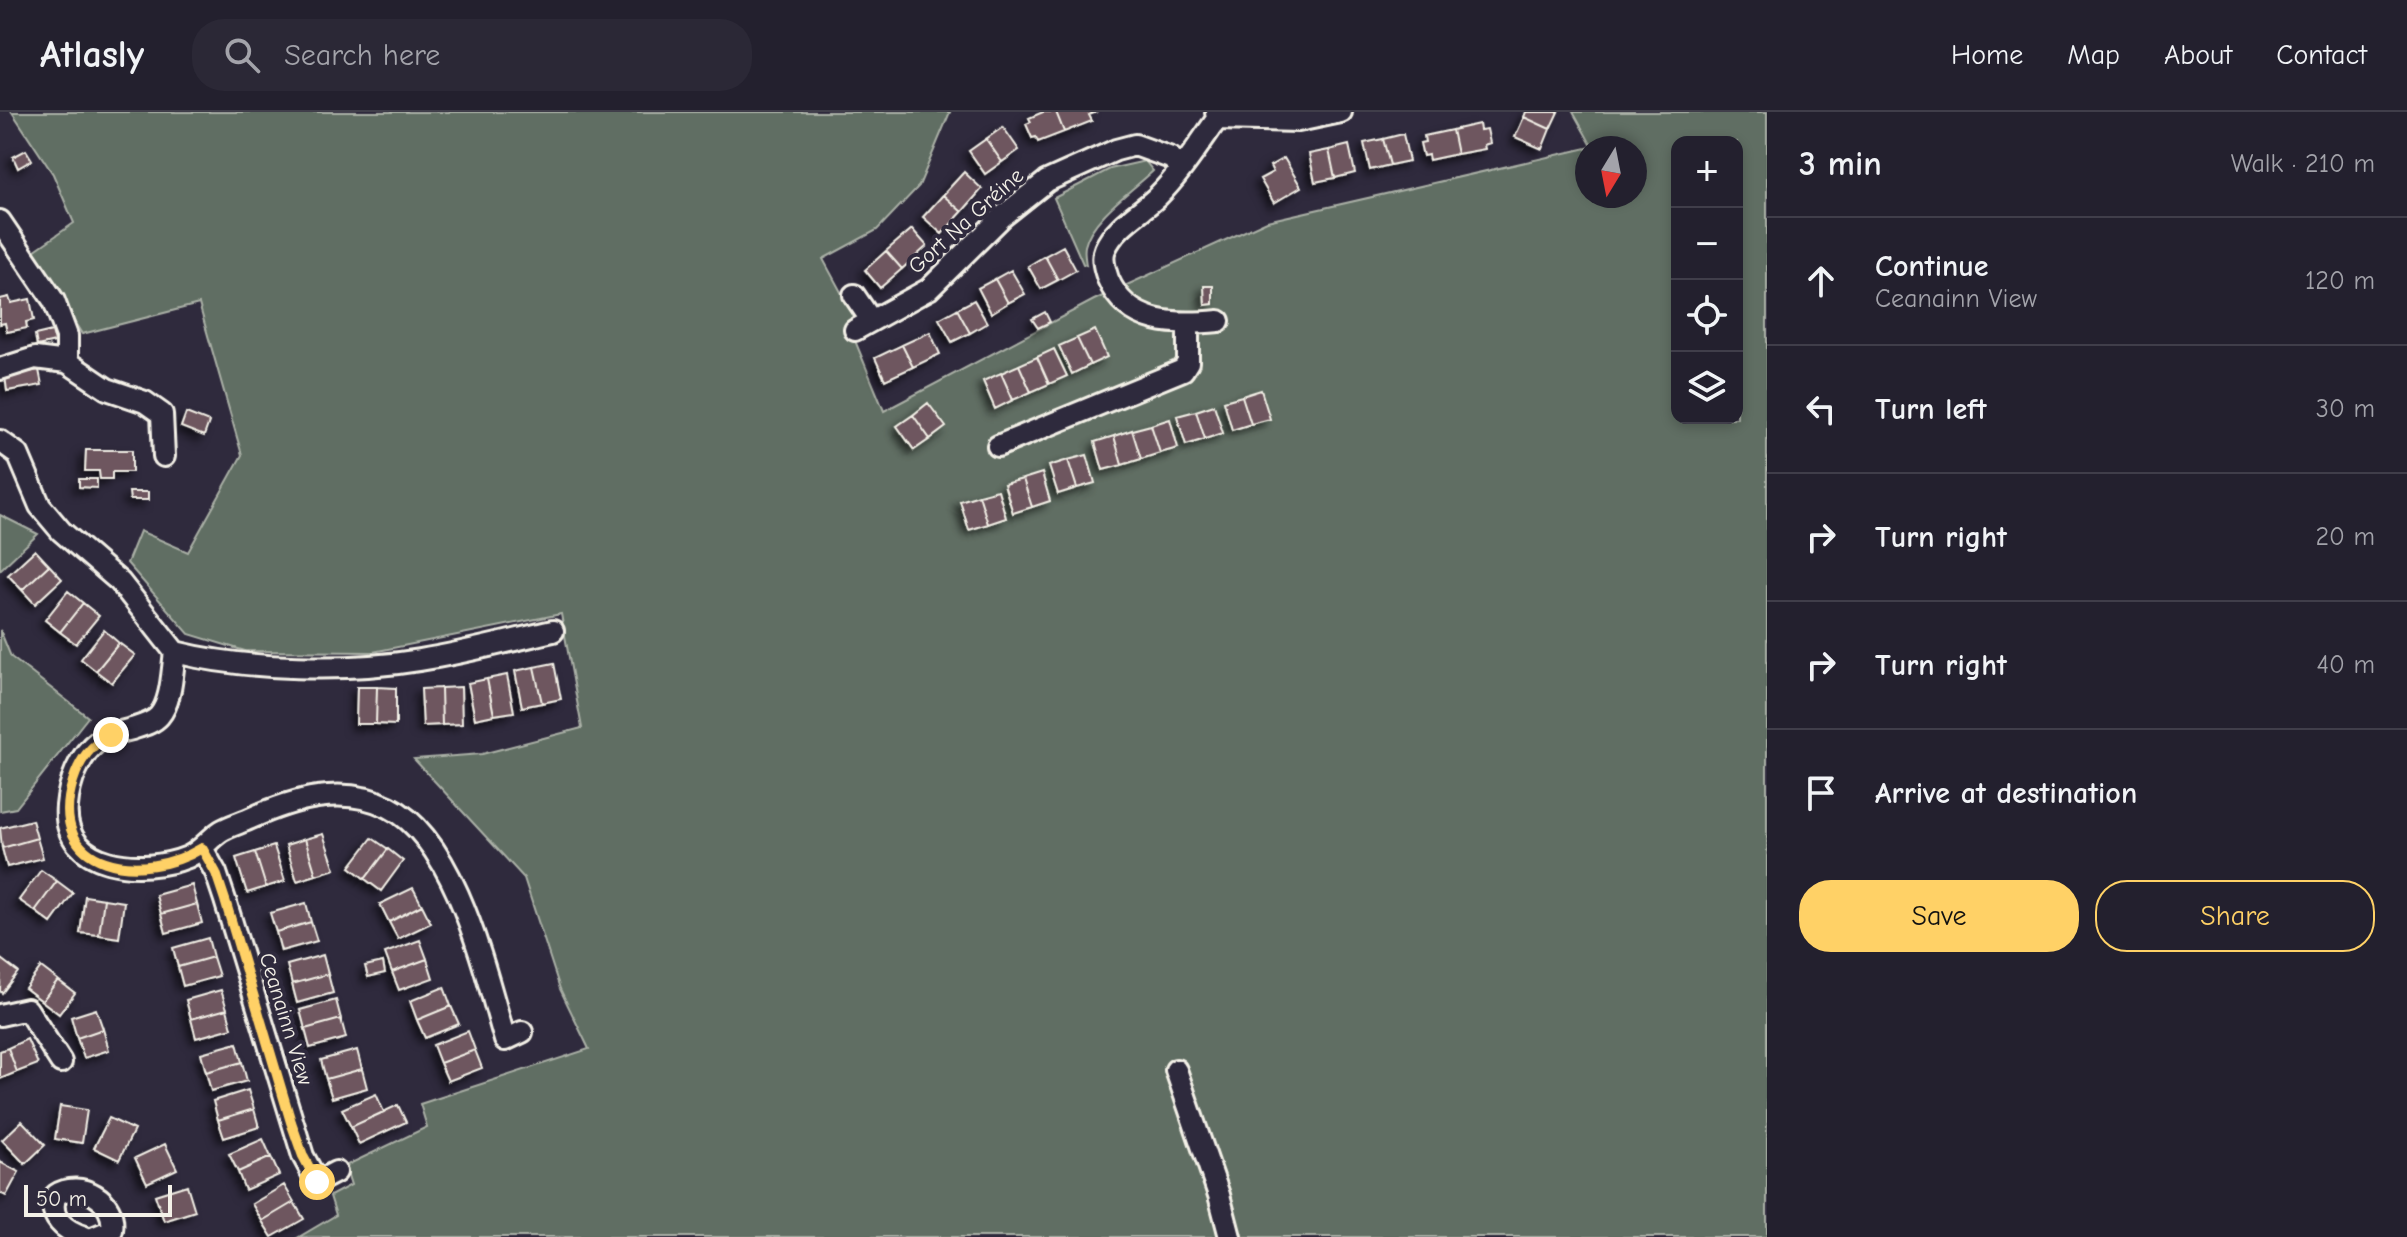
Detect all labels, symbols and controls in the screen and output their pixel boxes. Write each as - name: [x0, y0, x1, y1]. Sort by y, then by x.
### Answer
- search box: [192, 19, 752, 91]
- text: Atlasly: [40, 33, 144, 77]
- icon: search: [220, 33, 264, 77]
- text: Search here: [284, 38, 440, 73]
- text: Home: [1951, 39, 2023, 71]
- text: Map: [2067, 39, 2120, 71]
- text: About: [2164, 39, 2232, 71]
- text: Contact: [2276, 39, 2367, 71]
- north arrow: [1575, 136, 1647, 208]
- map controls: [1671, 136, 1743, 424]
- button: +: [1671, 136, 1743, 208]
- text: 3 min: [1799, 144, 1882, 184]
- text: Walk · 210 m: [2231, 149, 2375, 179]
- street label: Gort Na Gréine: [903, 162, 1029, 280]
- button: −: [1671, 208, 1743, 280]
- text: Continue: [1875, 249, 1989, 284]
- icon: ahead: [1799, 259, 1843, 303]
- text: 120 m: [2305, 266, 2375, 296]
- button: locate: [1671, 280, 1743, 352]
- text: Ceanainn View: [1875, 284, 2037, 314]
- button: layers: [1671, 352, 1743, 424]
- icon: left: [1799, 387, 1843, 431]
- text: Turn left: [1875, 392, 1987, 427]
- text: 30 m: [2316, 394, 2375, 424]
- icon: right: [1799, 515, 1843, 559]
- text: Turn right: [1875, 520, 2007, 555]
- text: 20 m: [2315, 522, 2375, 552]
- icon: right: [1799, 643, 1843, 687]
- text: Turn right: [1875, 648, 2007, 683]
- text: 40 m: [2316, 650, 2375, 680]
- route end: [93, 717, 129, 753]
- icon: arrive: [1799, 771, 1843, 815]
- text: Arrive at destination: [1875, 776, 2137, 811]
- button: Save: [1799, 880, 2079, 952]
- button: Share: [2095, 880, 2375, 952]
- street label: Ceanainn View: [254, 950, 318, 1088]
- route start: [299, 1164, 335, 1200]
- scale bar: [24, 1181, 172, 1217]
- text: 50 m: [36, 1186, 87, 1212]

